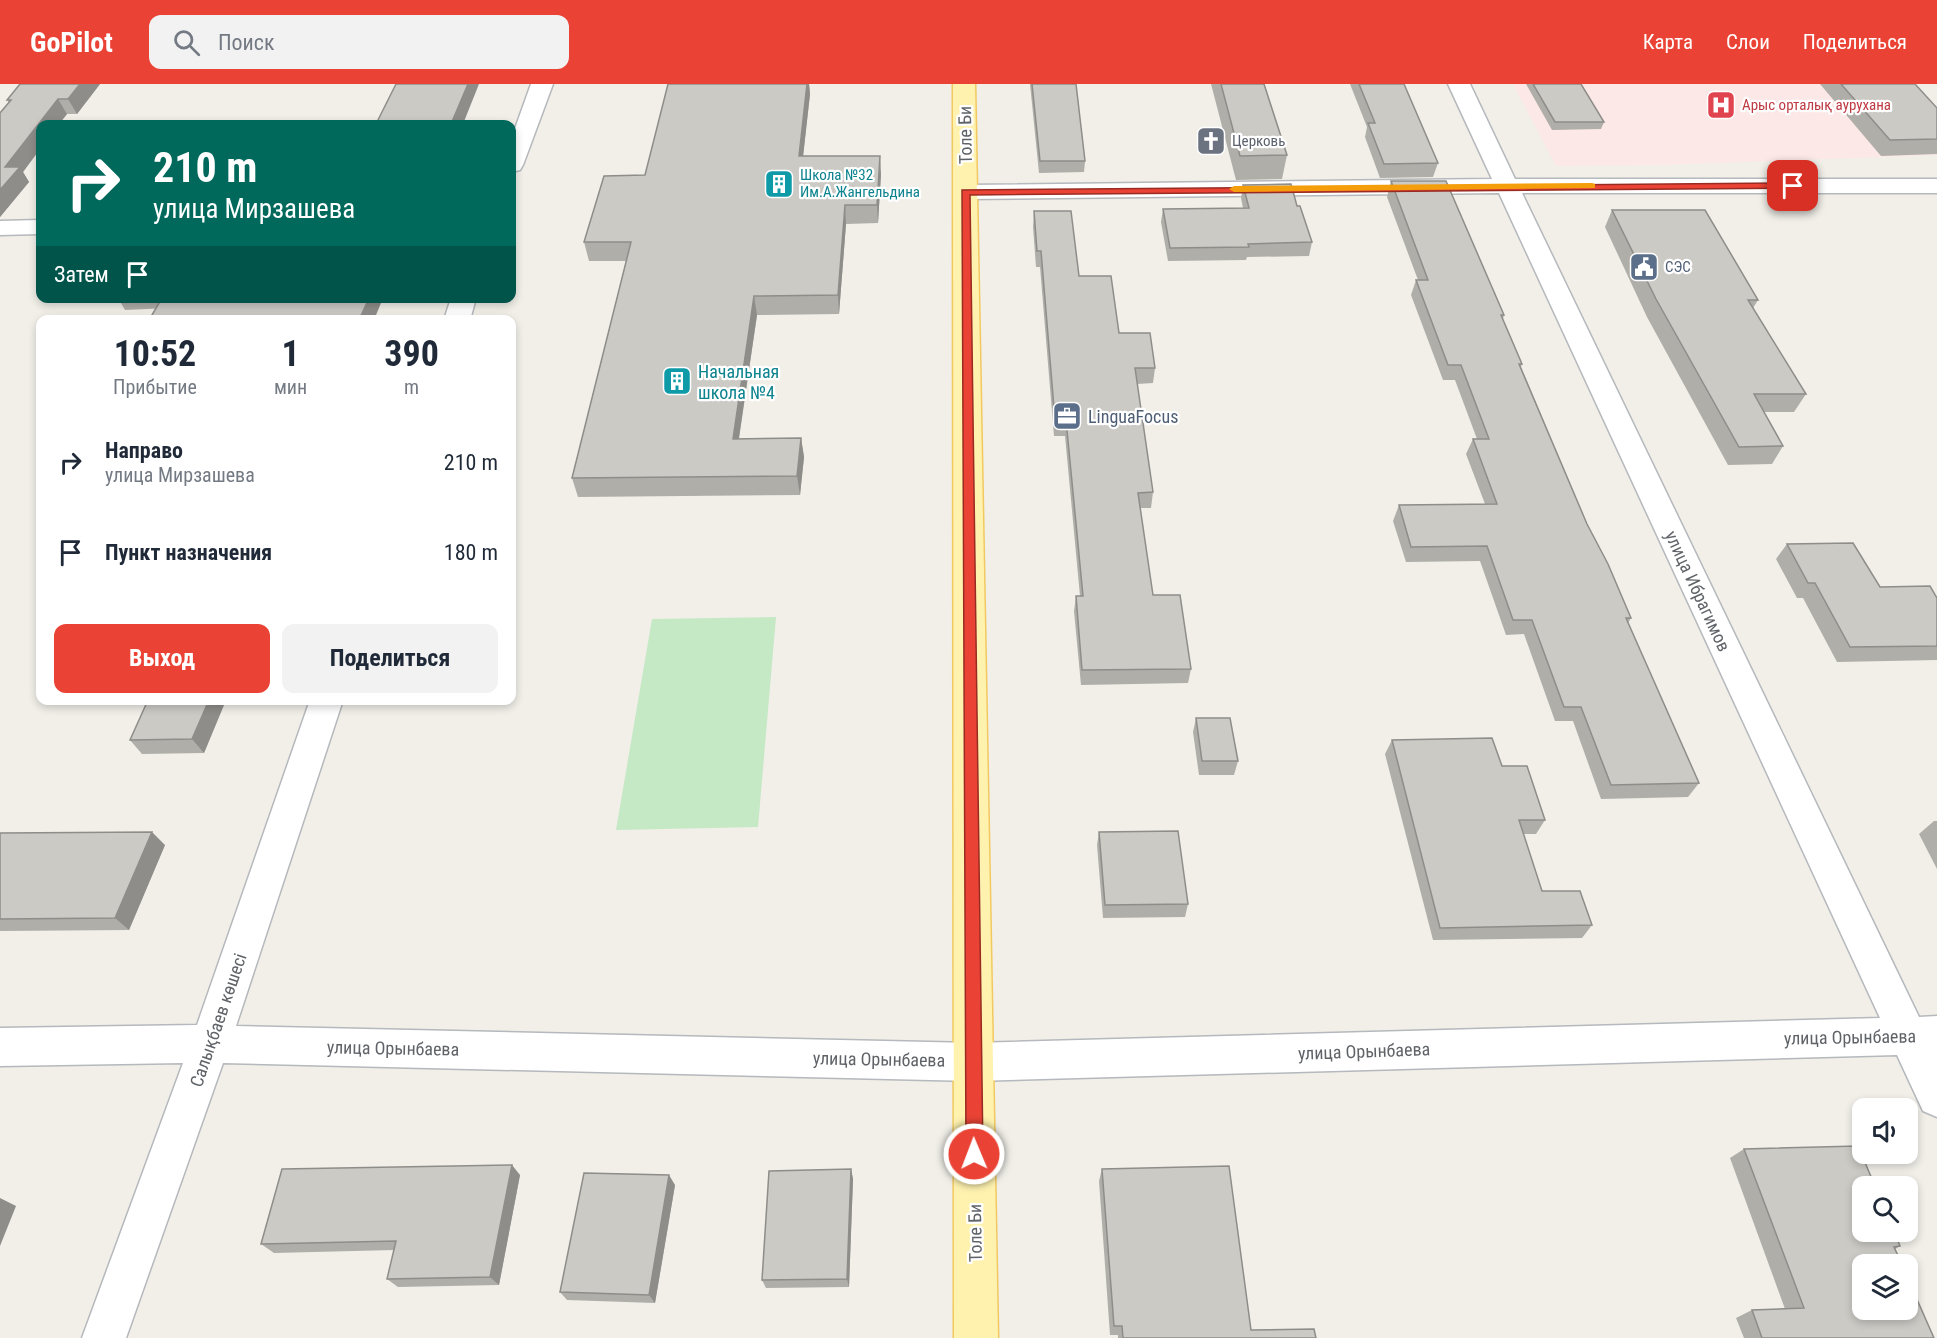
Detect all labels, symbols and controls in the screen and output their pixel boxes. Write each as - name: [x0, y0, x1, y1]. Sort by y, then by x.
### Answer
- search box: [149, 15, 569, 69]
- text: GoPilot: [30, 26, 113, 59]
- icon: search: [170, 26, 203, 59]
- text: Поиск: [218, 30, 275, 55]
- text: Карта: [1643, 30, 1693, 54]
- text: Слои: [1726, 30, 1770, 54]
- text: Поделиться: [1803, 30, 1907, 54]
- hospital icon: Арыс орталық аурухана: [1705, 89, 1737, 121]
- place label: Арыс орталық аурухана: [1742, 96, 1891, 114]
- street label: Толе Би: [954, 106, 976, 164]
- church icon: Церковь: [1195, 125, 1227, 157]
- place label: Церковь: [1232, 132, 1285, 150]
- text: 210 m: [153, 143, 258, 192]
- icon: right: [54, 144, 132, 222]
- pin: [1767, 160, 1818, 211]
- place label: Школа №32 Им.А.Жангельдина: [800, 166, 920, 201]
- building icon: Школа №32 Им.А.Жангельдина: [763, 168, 795, 200]
- icon: arrive: [1776, 169, 1809, 202]
- text: улица Мирзашева: [153, 193, 355, 225]
- public building icon: СЭС: [1628, 251, 1660, 283]
- icon: arrive: [121, 258, 154, 291]
- place label: СЭС: [1665, 258, 1691, 276]
- text: Затем: [54, 262, 109, 287]
- text: 10:52: [114, 333, 196, 375]
- text: 1: [281, 333, 300, 375]
- text: 390: [384, 333, 439, 375]
- place label: Начальная школа №4: [698, 361, 779, 403]
- building icon: Начальная школа №4: [661, 365, 693, 397]
- text: Прибытие: [113, 375, 197, 399]
- text: мин: [274, 375, 307, 399]
- text: m: [404, 375, 419, 399]
- office icon: LinguaFocus: [1051, 400, 1083, 432]
- place label: LinguaFocus: [1088, 406, 1178, 427]
- text: Направо: [105, 438, 183, 463]
- icon: right: [54, 446, 87, 479]
- text: 210 m: [444, 450, 498, 475]
- text: улица Мирзашева: [105, 463, 255, 487]
- street label: улица Ибрагимов: [1661, 527, 1735, 655]
- icon: arrive: [54, 536, 87, 569]
- text: Пункт назначения: [105, 540, 272, 565]
- text: 180 m: [444, 540, 498, 565]
- button: Выход: [54, 624, 270, 693]
- button: Поделиться: [282, 624, 498, 693]
- street label: Салықбаев көшесі: [185, 951, 251, 1089]
- street label: улица Орынбаева: [1784, 1025, 1916, 1049]
- street label: улица Орынбаева: [327, 1036, 459, 1060]
- street label: улица Орынбаева: [1298, 1038, 1430, 1064]
- street label: улица Орынбаева: [813, 1047, 945, 1071]
- map controls: [1852, 1098, 1918, 1320]
- button: sound: [1852, 1098, 1918, 1164]
- position arrow: [942, 1122, 1006, 1186]
- button: search: [1852, 1176, 1918, 1242]
- street label: Толе Би: [964, 1204, 986, 1262]
- button: layers: [1852, 1254, 1918, 1320]

